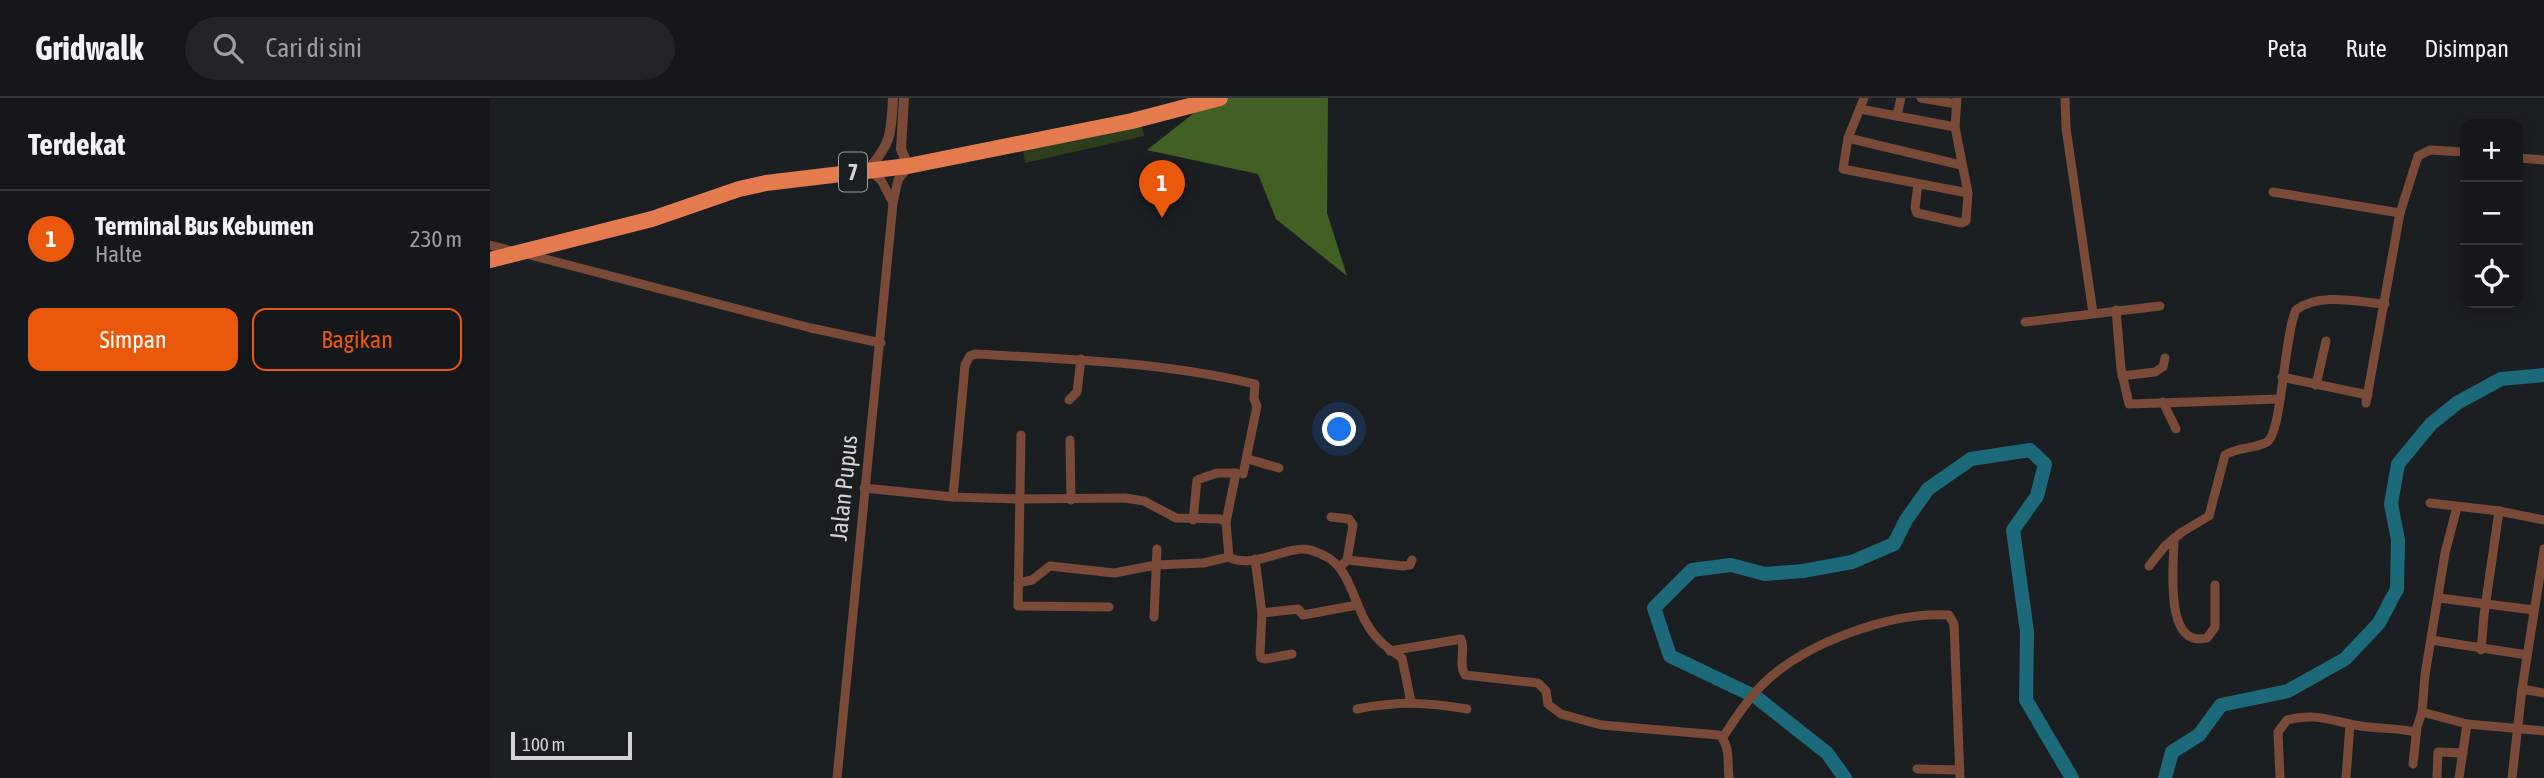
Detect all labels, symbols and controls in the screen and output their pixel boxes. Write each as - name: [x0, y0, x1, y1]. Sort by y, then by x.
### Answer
- search box: [185, 17, 675, 80]
- text: Gridwalk: [35, 29, 143, 67]
- icon: search: [209, 29, 247, 67]
- text: Cari di sini: [265, 33, 362, 63]
- text: Peta: [2267, 35, 2307, 62]
- text: Rute: [2345, 35, 2387, 62]
- text: Disimpan: [2425, 35, 2509, 62]
- map controls: [2460, 119, 2523, 308]
- button: +: [2460, 119, 2523, 182]
- text: Terdekat: [28, 127, 125, 161]
- road number: 7: [839, 152, 867, 192]
- pin: 1: [1139, 160, 1185, 218]
- button: −: [2460, 182, 2523, 245]
- text: Terminal Bus Kebumen: [95, 211, 314, 241]
- text: 1: [46, 226, 56, 252]
- text: 230 m: [410, 226, 462, 252]
- text: Halte: [95, 241, 142, 267]
- button: locate: [2460, 245, 2523, 308]
- button: Simpan: [28, 308, 238, 371]
- button: Bagikan: [252, 308, 462, 371]
- your location: [1322, 412, 1356, 446]
- street label: Jalan Pupus: [825, 434, 862, 542]
- scale bar: [511, 729, 632, 761]
- text: 100 m: [522, 733, 565, 755]

